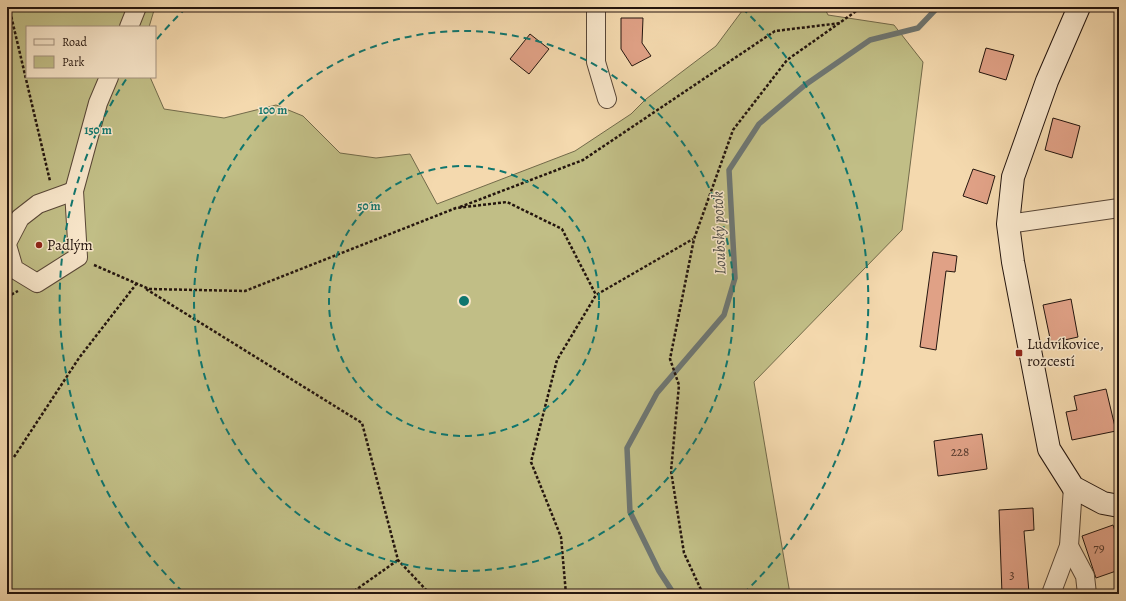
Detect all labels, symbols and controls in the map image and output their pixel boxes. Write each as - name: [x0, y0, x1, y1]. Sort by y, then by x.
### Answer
- legend: [26, 26, 156, 78]
- text: Road: [62, 34, 88, 50]
- text: Park: [62, 54, 85, 70]
- text: 100 m: [259, 102, 287, 118]
- text: 150 m: [84, 122, 112, 138]
- water label: Loubský potok: [707, 191, 731, 275]
- text: 50 m: [357, 198, 381, 214]
- place label: Padlým: [47, 235, 93, 255]
- marker: Padlým: [34, 240, 44, 250]
- centre of rings: [457, 294, 471, 308]
- place label: Ludvíkovice, rozcestí: [1027, 334, 1104, 371]
- marker: Ludvíkovice, rozcestí: [1014, 348, 1024, 358]
- house number: 228: [951, 443, 969, 460]
- house number: 79: [1093, 539, 1105, 556]
- house number: 3: [1009, 566, 1015, 583]

